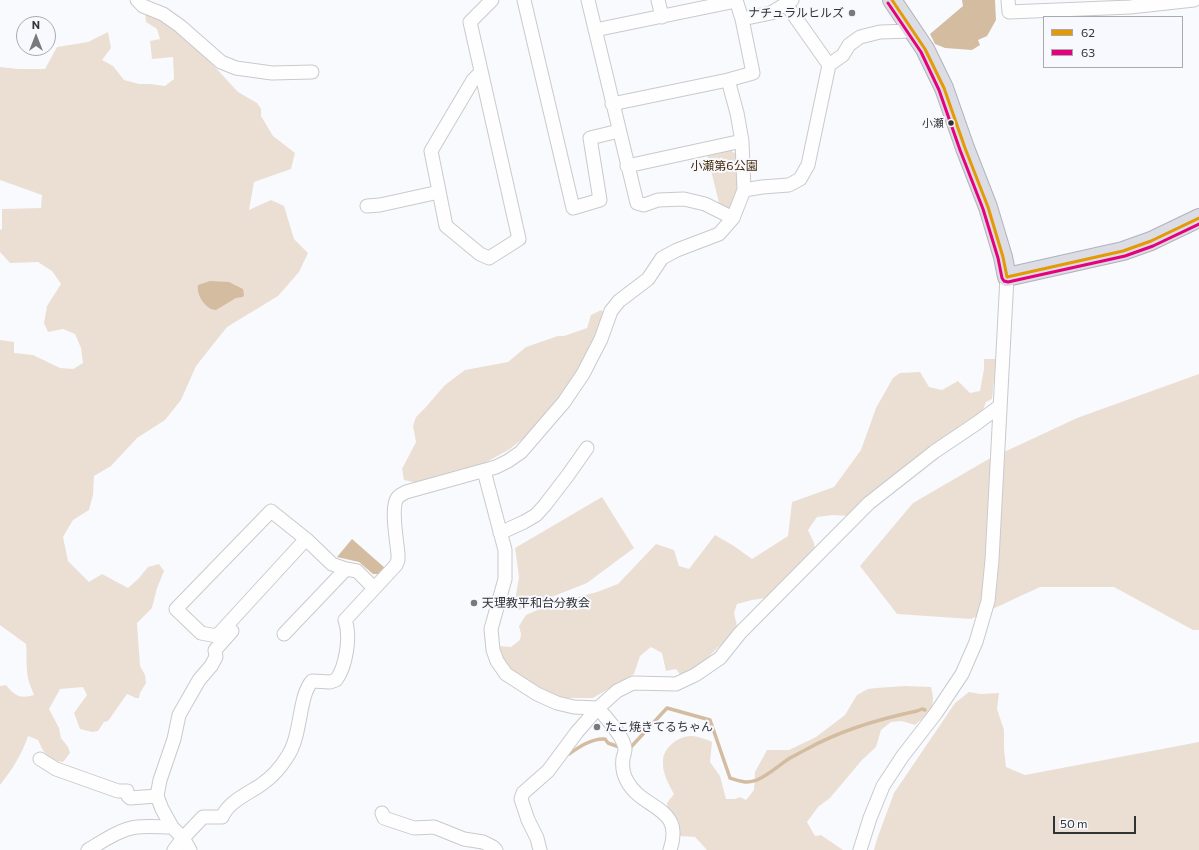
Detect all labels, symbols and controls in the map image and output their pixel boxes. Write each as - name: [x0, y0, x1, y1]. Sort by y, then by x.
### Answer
- place label: ナチュラルヒルズ: [748, 6, 844, 20]
- marker: ナチュラルヒルズ: [847, 8, 857, 18]
- north arrow: [16, 16, 56, 56]
- legend: [1043, 16, 1183, 68]
- text: N: [32, 18, 40, 31]
- text: 62: [1081, 25, 1095, 39]
- text: 63: [1081, 45, 1095, 59]
- place label: 小瀬: [922, 116, 944, 130]
- marker: 小瀬: [946, 118, 956, 128]
- park label: 小瀬第6公園: [690, 159, 758, 173]
- place label: 天理教平和台分教会: [482, 596, 590, 610]
- marker: 天理教平和台分教会: [469, 598, 479, 608]
- place label: たこ焼きてるちゃん: [605, 720, 713, 734]
- marker: たこ焼きてるちゃん: [592, 722, 602, 732]
- scale bar: [1055, 808, 1138, 834]
- text: 50 m: [1060, 816, 1088, 830]

